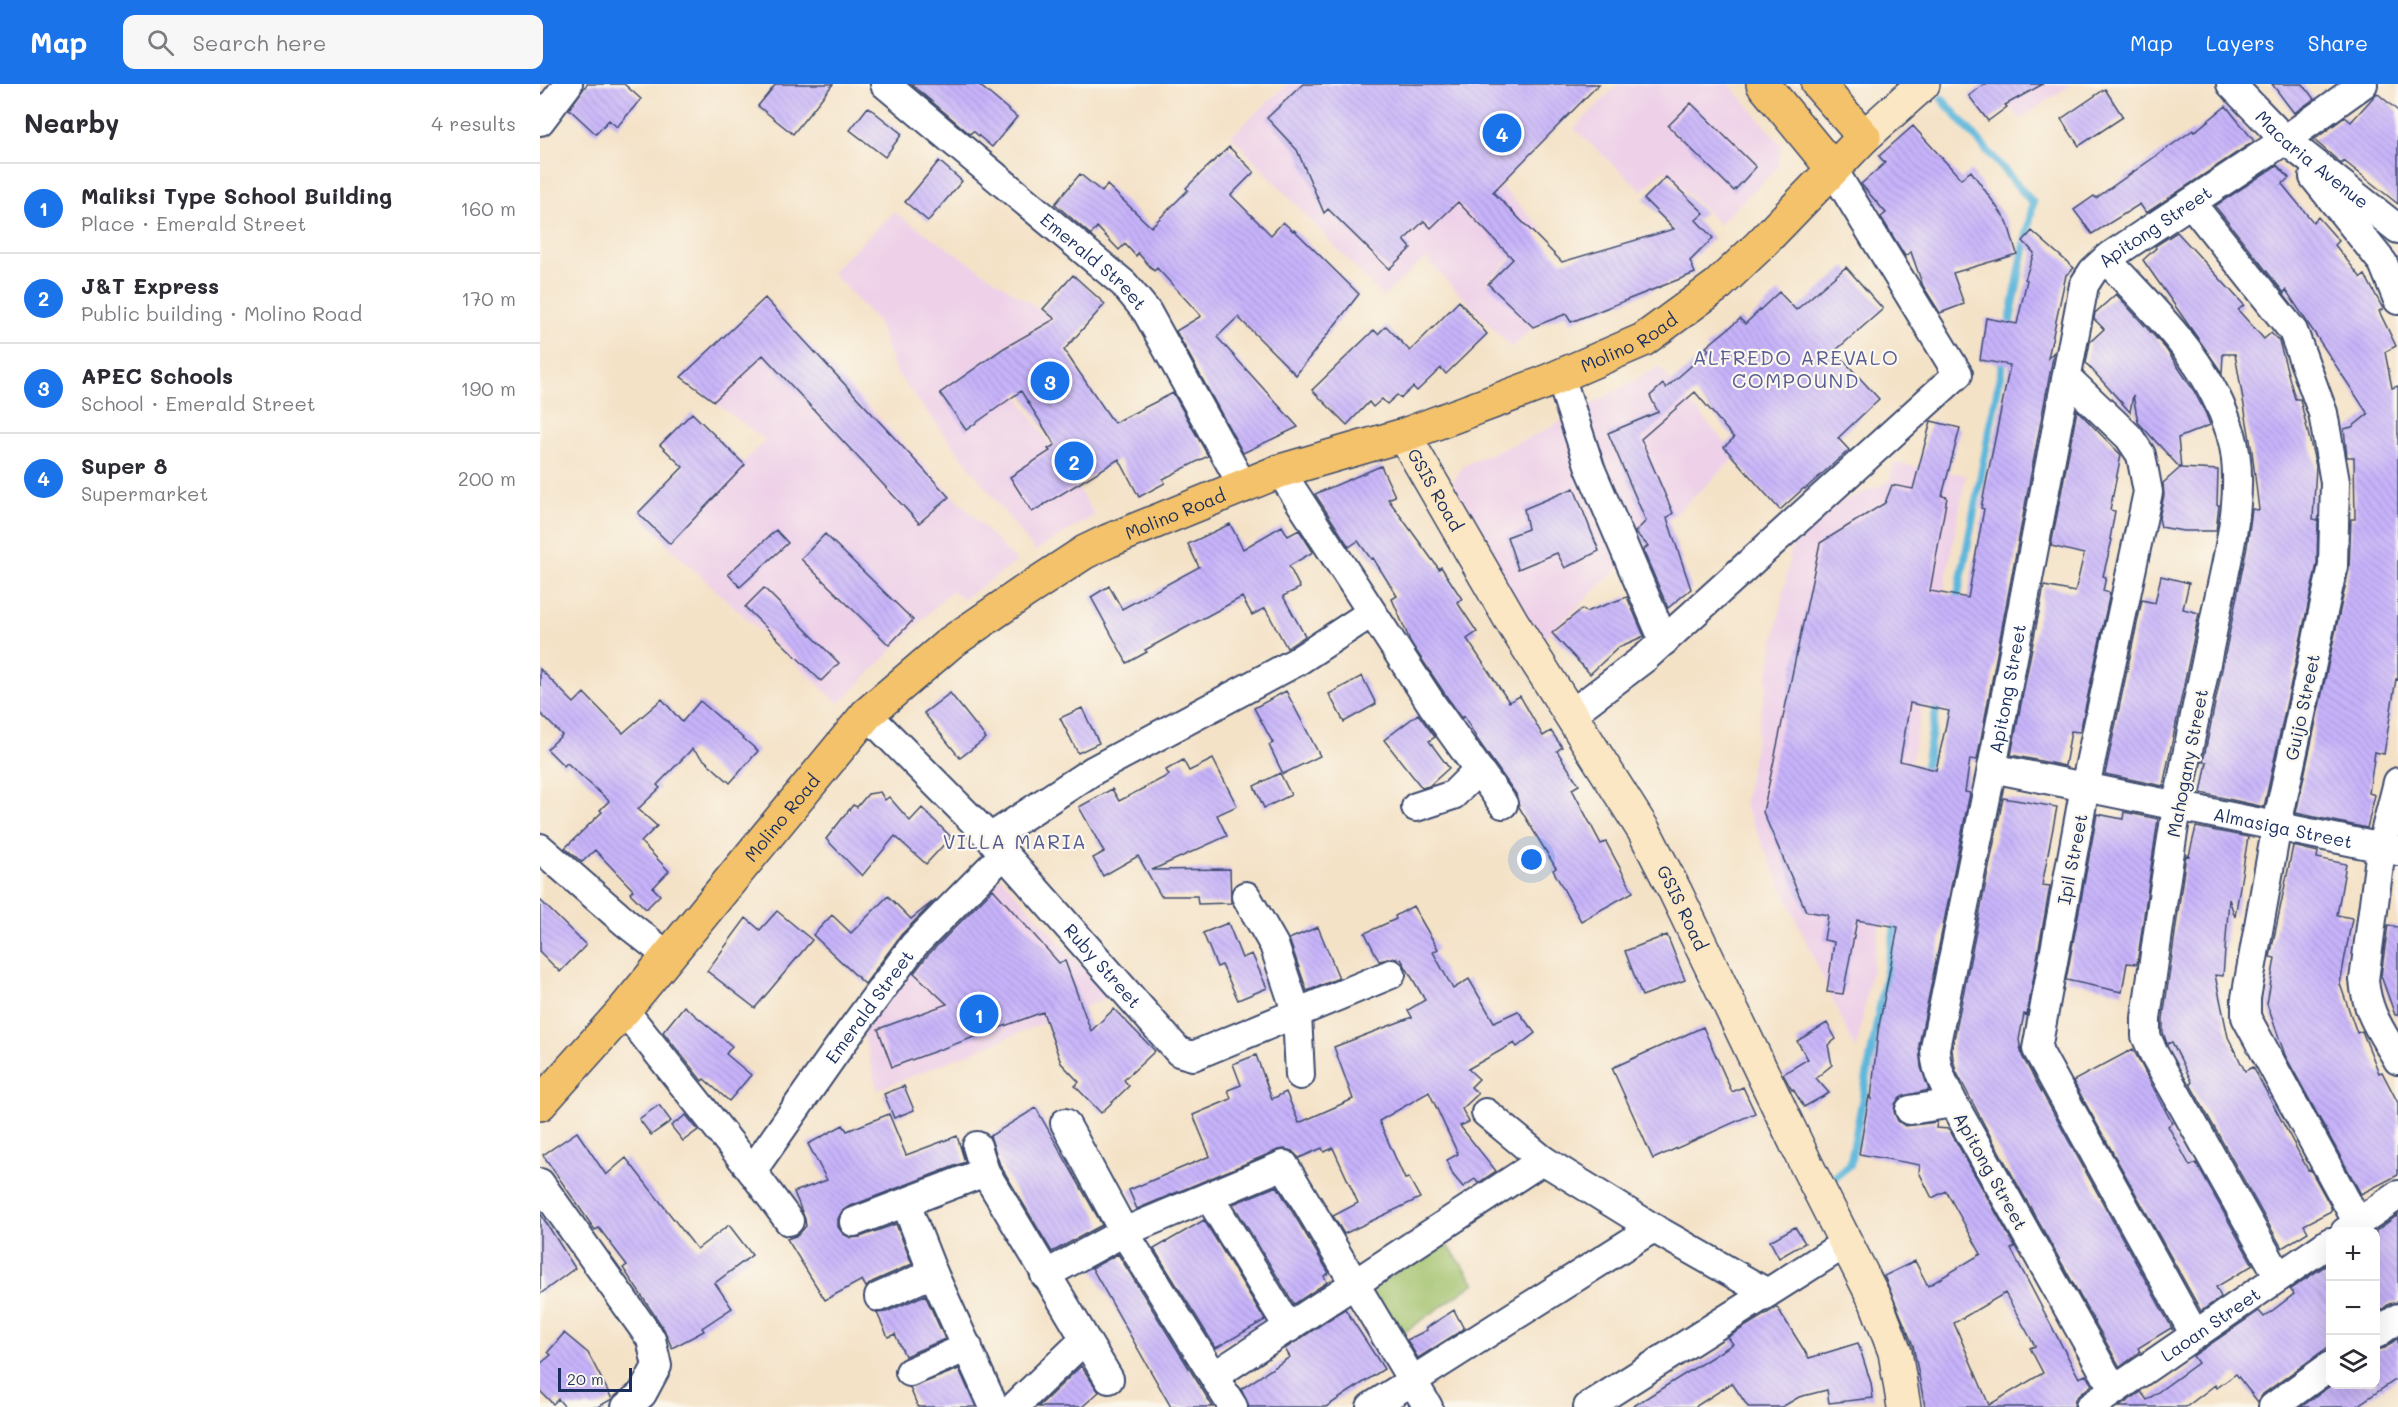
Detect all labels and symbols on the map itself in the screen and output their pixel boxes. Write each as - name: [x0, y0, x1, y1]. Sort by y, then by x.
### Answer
- street label: Macaria Avenue: [2250, 105, 2374, 214]
- pin: 4: [1482, 110, 1522, 156]
- street label: Apitong Street: [2093, 180, 2216, 272]
- street label: Emerald Street: [1036, 207, 1152, 315]
- street label: Molino Road: [1577, 307, 1682, 378]
- district label: ALFREDO AREVALO COMPOUND: [1693, 344, 1899, 393]
- pin: 3: [1030, 358, 1070, 404]
- pin: 2: [1054, 438, 1094, 484]
- street label: GSIS Road: [1402, 444, 1469, 535]
- street label: Molino Road: [1121, 483, 1229, 545]
- street label: Apitong Street: [1983, 622, 2031, 755]
- street label: Guijo Street: [2279, 651, 2325, 763]
- street label: Mahogany Street: [2161, 687, 2213, 839]
- street label: Molino Road: [739, 769, 825, 866]
- street label: Almasiga Street: [2211, 802, 2355, 853]
- street label: Ipil Street: [2051, 812, 2093, 906]
- district label: VILLA MARIA: [943, 828, 1087, 854]
- your location: [1517, 845, 1546, 874]
- street label: GSIS Road: [1652, 861, 1714, 954]
- street label: Ruby Street: [1059, 918, 1147, 1013]
- street label: Emerald Street: [819, 945, 919, 1068]
- pin: 1: [960, 992, 998, 1036]
- street label: Apitong Street: [1949, 1108, 2033, 1234]
- street label: Laoan Street: [2156, 1282, 2265, 1367]
- scale bar: [558, 1365, 632, 1392]

